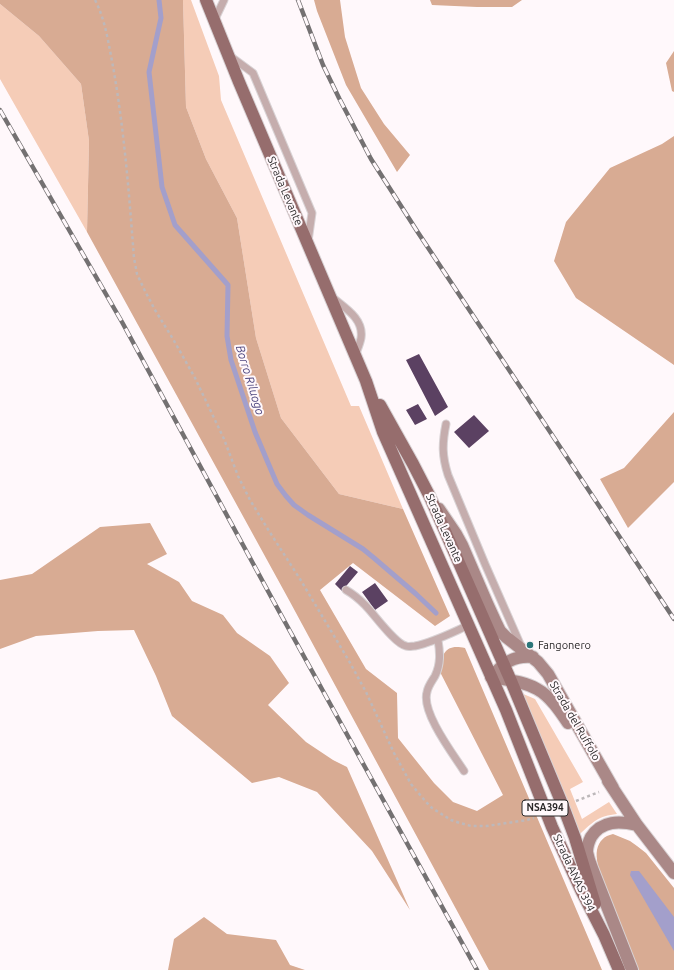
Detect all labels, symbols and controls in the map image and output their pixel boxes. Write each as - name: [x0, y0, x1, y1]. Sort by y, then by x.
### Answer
- street label: Strada Levante: [264, 154, 306, 228]
- water label: Borro Riluogo: [233, 343, 267, 417]
- street label: Strada Levante: [423, 492, 465, 564]
- place label: Fangonero: [538, 638, 591, 652]
- marker: Fangonero: [525, 640, 535, 650]
- street label: Strada del Ruffolo: [547, 679, 603, 763]
- road number: NSA394: [522, 800, 568, 816]
- street label: Strada ANAS 394: [550, 832, 598, 914]

